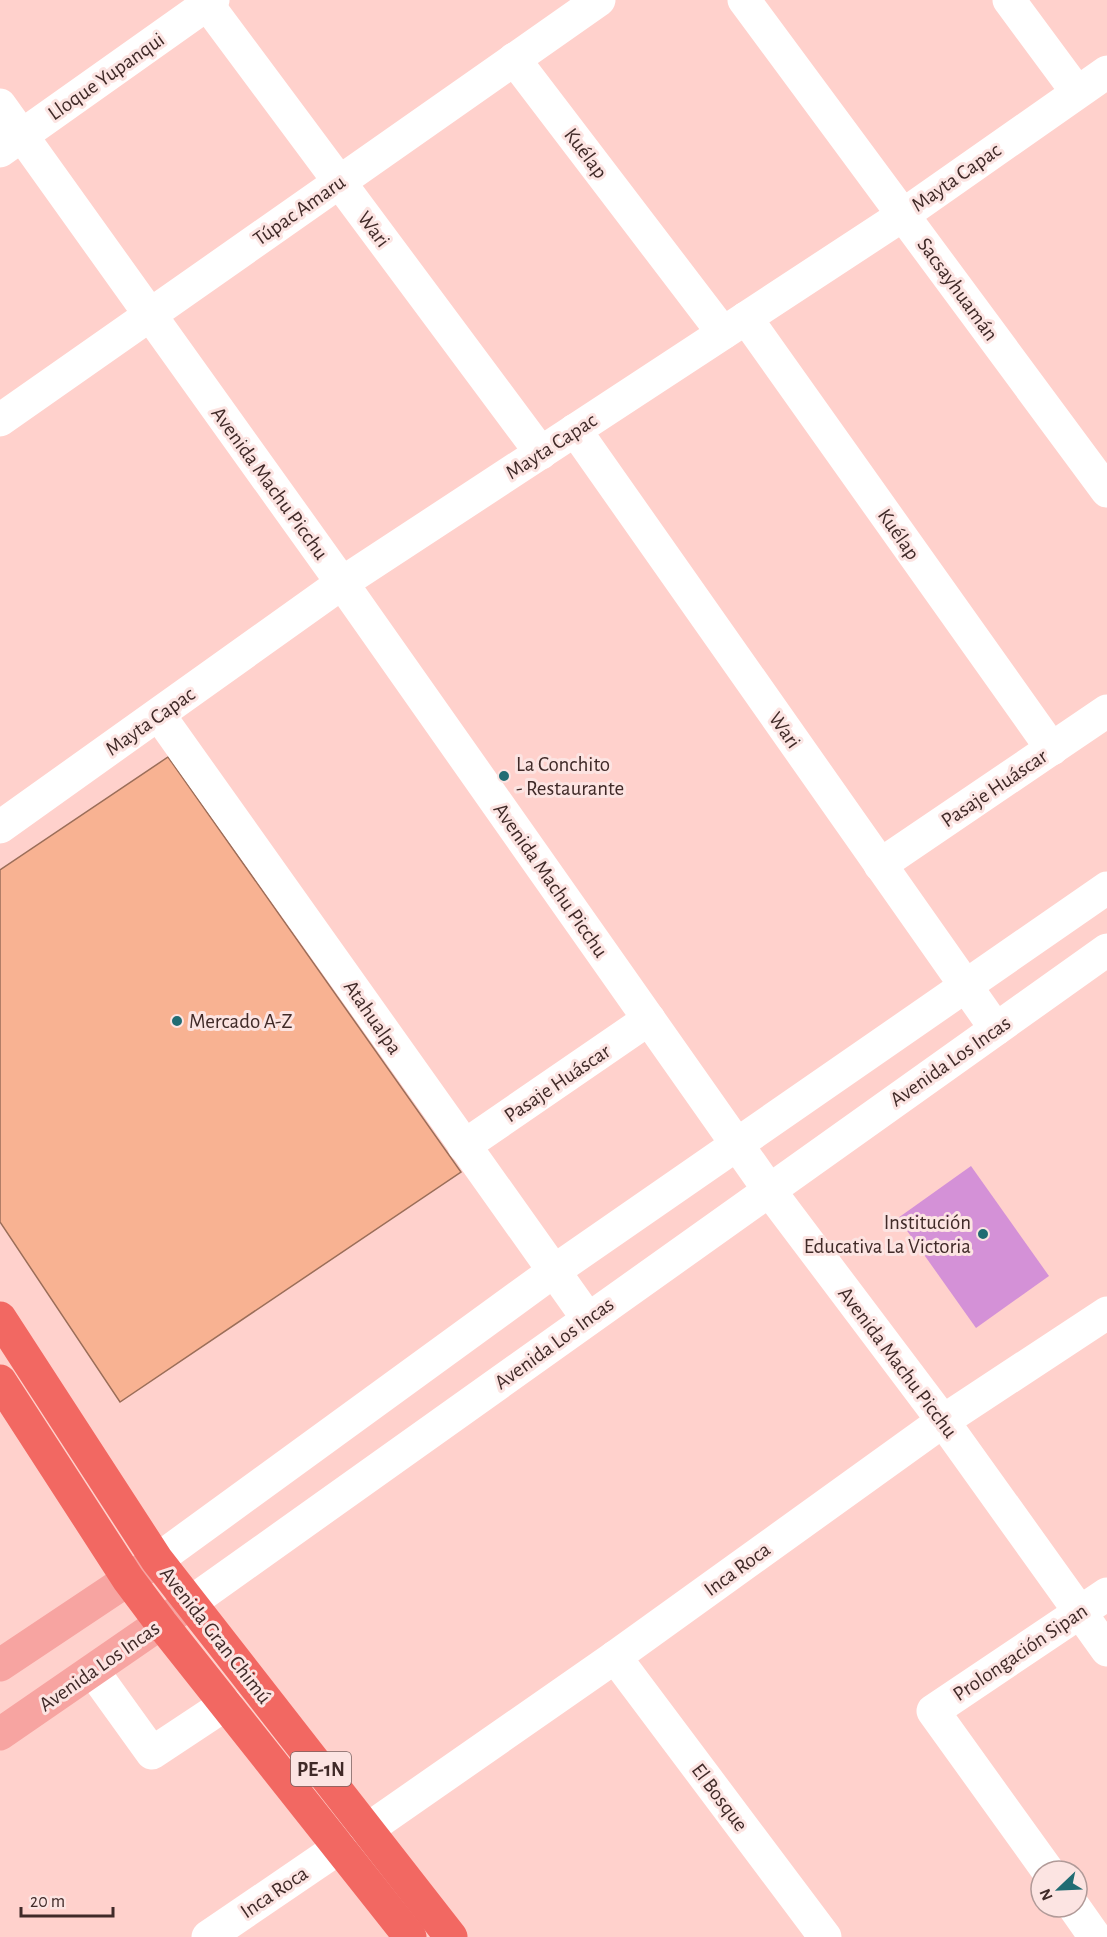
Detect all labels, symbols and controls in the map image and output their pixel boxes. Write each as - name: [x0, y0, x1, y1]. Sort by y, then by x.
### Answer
- street label: Lloque Yupanqui: [44, 29, 168, 124]
- street label: Kuélap: [560, 124, 611, 182]
- street label: Mayta Capac: [908, 139, 1005, 216]
- street label: Túpac Amaru: [249, 171, 349, 250]
- street label: Wari: [353, 207, 394, 251]
- street label: Sacsayhuamán: [913, 234, 1002, 345]
- street label: Avenida Machu Picchu: [207, 403, 332, 564]
- street label: Mayta Capac: [502, 409, 600, 483]
- street label: Kuélap: [874, 505, 924, 564]
- street label: Mayta Capac: [102, 683, 199, 760]
- street label: Wari: [765, 708, 804, 752]
- street label: Pasaje Huáscar: [938, 745, 1051, 831]
- place label: La Conchito - Restaurante: [516, 754, 624, 799]
- marker: La Conchito - Restaurante: [497, 769, 511, 783]
- street label: Avenida Machu Picchu: [490, 799, 612, 961]
- street label: Atahualpa: [340, 976, 406, 1058]
- place label: Mercado A-Z: [189, 1011, 292, 1032]
- street label: Avenida Los Incas: [886, 1012, 1014, 1111]
- marker: Mercado A-Z: [170, 1014, 184, 1028]
- street label: Pasaje Huáscar: [501, 1040, 614, 1126]
- place label: Institución Educativa La Victoria: [804, 1212, 971, 1257]
- marker: Institución Educativa La Victoria: [976, 1227, 990, 1241]
- street label: Avenida Machu Picchu: [834, 1283, 961, 1442]
- street label: Avenida Los Incas: [491, 1293, 618, 1394]
- street label: Inca Roca: [700, 1538, 774, 1600]
- street label: Avenida Gran Chimú: [156, 1563, 275, 1708]
- street label: Prolongación Sipan: [949, 1600, 1091, 1705]
- street label: Avenida Los Incas: [35, 1617, 163, 1716]
- road number: PE-1N: [291, 1752, 351, 1786]
- street label: El Bosque: [687, 1759, 752, 1835]
- north arrow: [1029, 1859, 1089, 1919]
- street label: Inca Roca: [237, 1862, 312, 1922]
- scale bar: [21, 1880, 112, 1918]
- text: N: [1037, 1886, 1056, 1903]
- text: 20 m: [30, 1893, 65, 1911]

